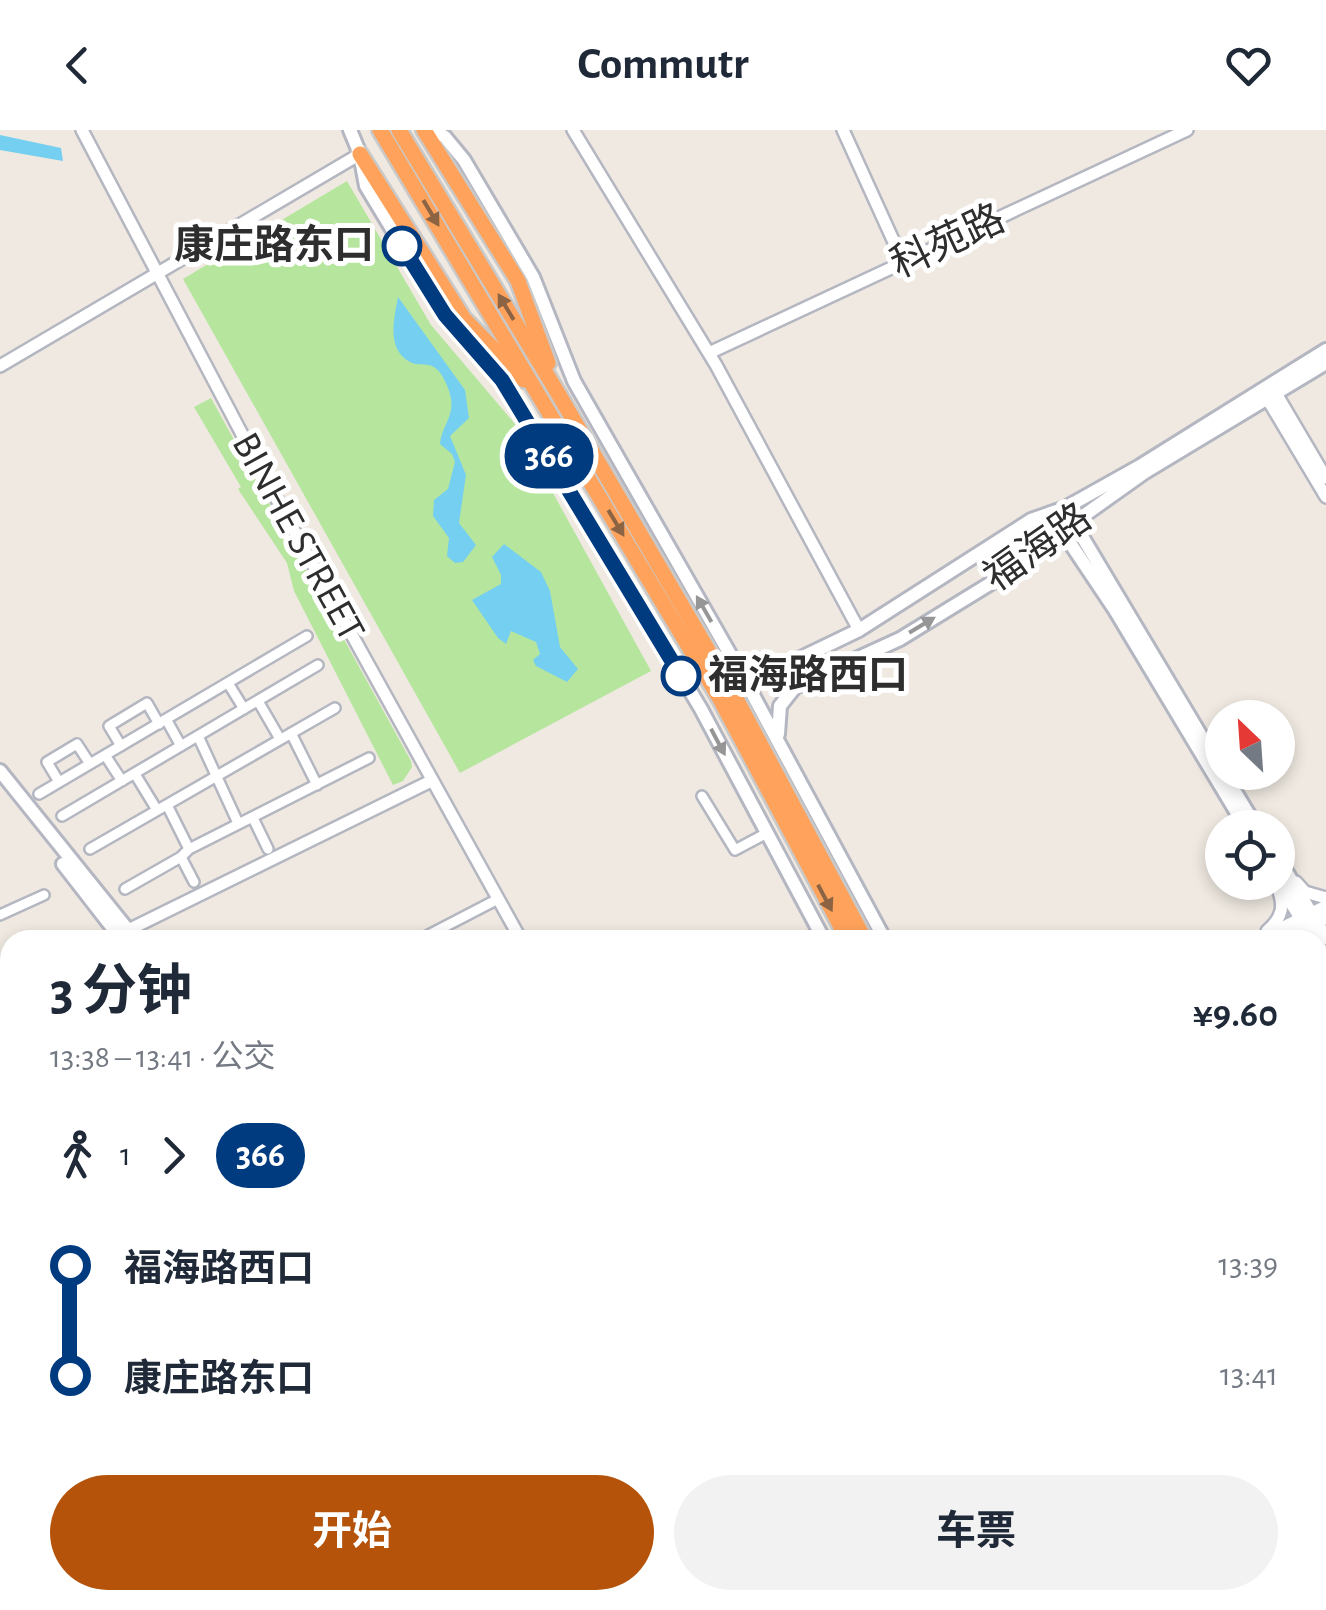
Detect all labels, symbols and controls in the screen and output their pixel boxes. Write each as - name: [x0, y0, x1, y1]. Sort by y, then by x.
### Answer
- icon: back: [50, 38, 105, 93]
- icon: heart: [1221, 38, 1276, 93]
- text: Commutr: [577, 42, 749, 87]
- street label: 科苑路: [884, 197, 1011, 285]
- one-way arrow: [421, 200, 440, 227]
- place label: 康庄路东口: [174, 223, 374, 266]
- marker: 康庄路东口: [383, 227, 421, 265]
- one-way arrow: [498, 293, 515, 321]
- line badge: 366: [492, 424, 606, 488]
- street label: BINHE STREET: [225, 426, 371, 648]
- text: 366: [525, 439, 573, 474]
- street label: 福海路: [976, 496, 1099, 599]
- one-way arrow: [607, 508, 624, 537]
- one-way arrow: [696, 595, 713, 623]
- one-way arrow: [908, 616, 936, 634]
- place label: 福海路西口: [708, 653, 908, 696]
- marker: 福海路西口: [662, 657, 700, 695]
- north arrow: [1205, 700, 1295, 790]
- map controls: [1205, 700, 1295, 900]
- one-way arrow: [710, 727, 727, 756]
- button: locate: [1205, 810, 1295, 900]
- one-way arrow: [817, 883, 834, 912]
- text: 3 分钟: [50, 965, 192, 1020]
- text: ¥9.60: [1193, 996, 1278, 1034]
- text: 13:38 – 13:41 · 公交: [50, 1041, 275, 1073]
- icon: walk: [50, 1128, 105, 1183]
- icon: forward: [146, 1128, 201, 1183]
- text: 366: [236, 1138, 285, 1173]
- text: 1: [120, 1139, 131, 1171]
- text: 13:39: [1218, 1249, 1278, 1281]
- text: 福海路西口: [124, 1251, 314, 1289]
- text: 13:41: [1220, 1359, 1278, 1391]
- text: 康庄路东口: [124, 1361, 314, 1399]
- button: 开始: [50, 1475, 654, 1590]
- button: 车票: [674, 1475, 1278, 1590]

